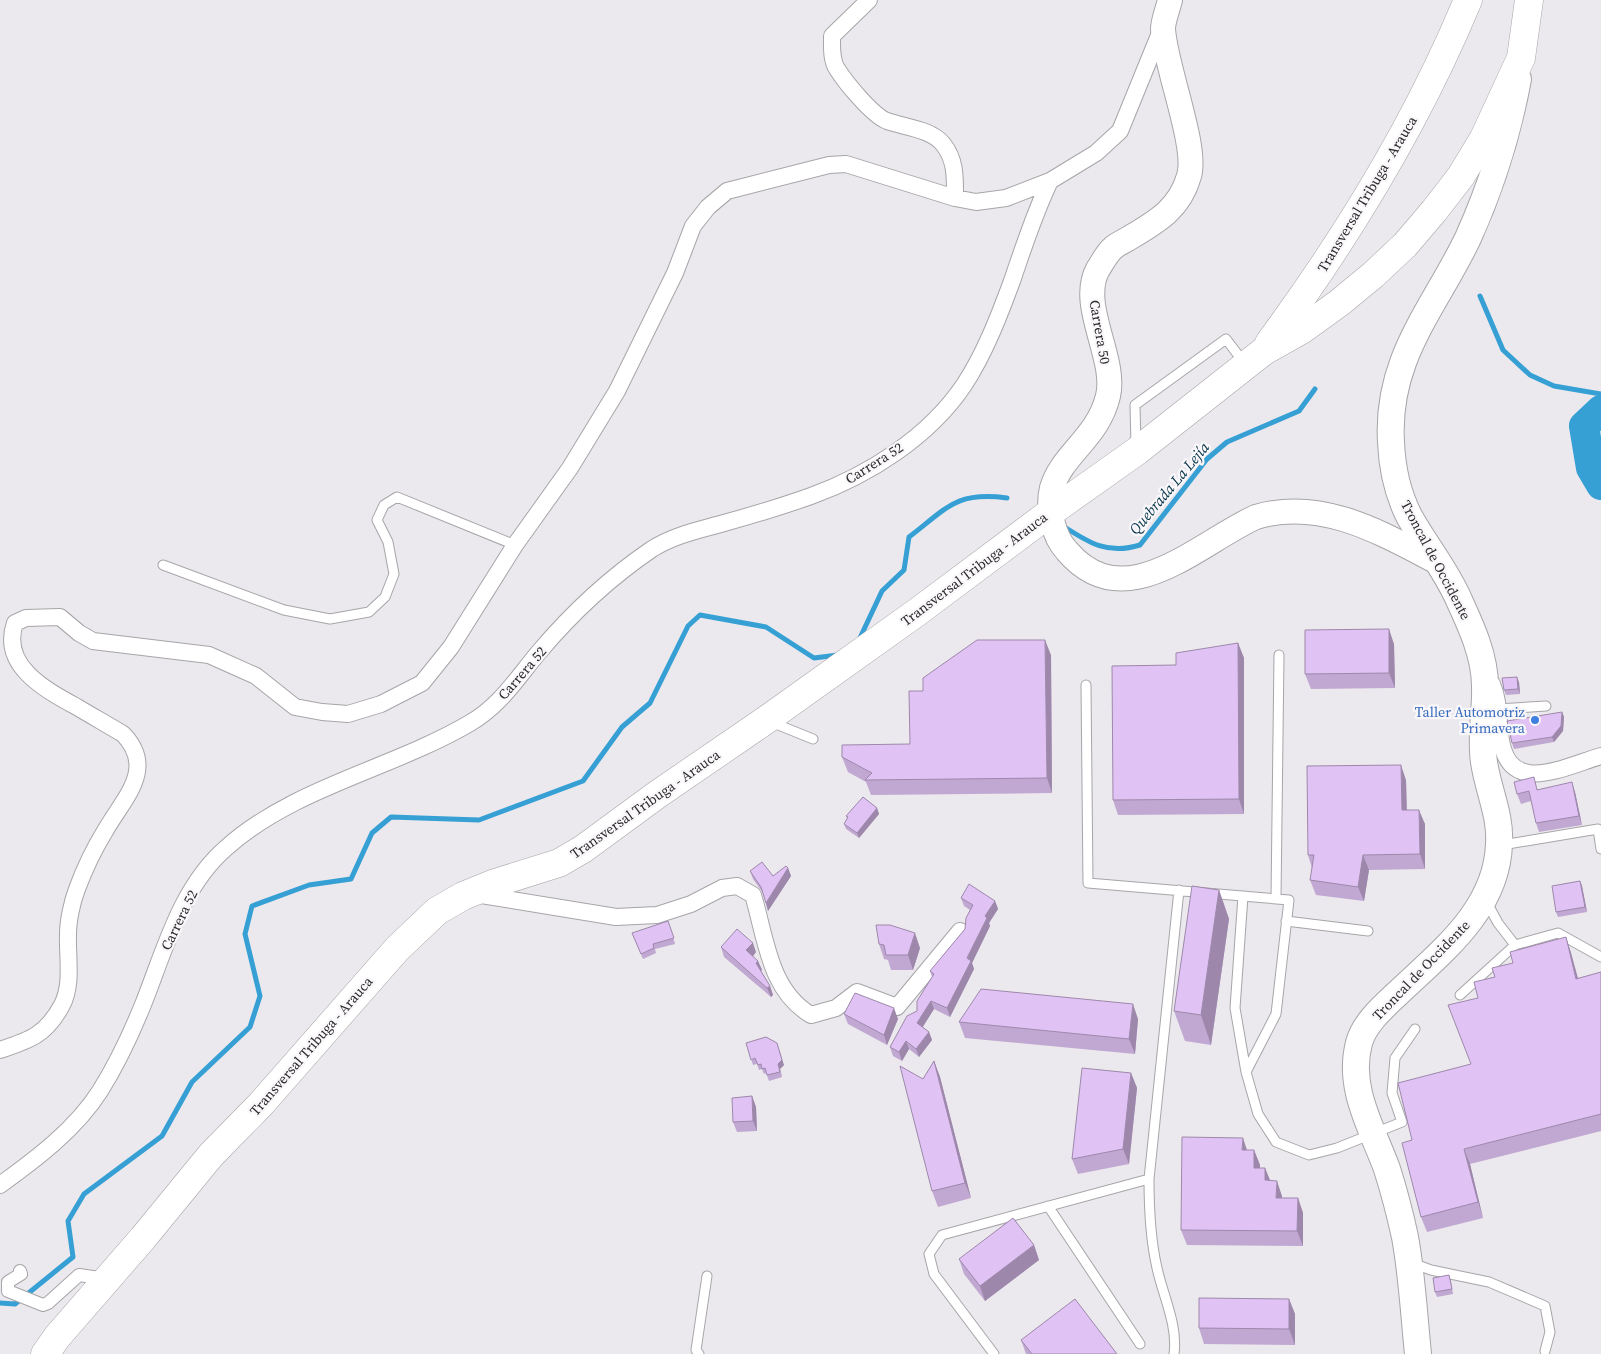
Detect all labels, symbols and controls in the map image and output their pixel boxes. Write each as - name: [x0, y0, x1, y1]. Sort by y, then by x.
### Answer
- street label: Transversal Tribuga - Arauca: [1312, 111, 1422, 276]
- street label: Carrera 50: [1085, 298, 1115, 366]
- street label: Carrera 52: [841, 437, 907, 489]
- water label: Quebrada La Lejía: [1124, 437, 1214, 539]
- street label: Troncal de Occidente: [1396, 497, 1476, 623]
- street label: Transversal Tribuga - Arauca: [897, 507, 1052, 631]
- street label: Carrera 52: [493, 642, 551, 704]
- place label: Taller Automotriz Primavera: [1415, 702, 1526, 738]
- marker: Taller Automotriz Primavera: [1529, 714, 1541, 726]
- street label: Transversal Tribuga - Arauca: [566, 744, 725, 863]
- street label: Carrera 52: [156, 886, 202, 954]
- street label: Troncal de Occidente: [1368, 915, 1474, 1025]
- street label: Transversal Tribuga - Arauca: [245, 971, 378, 1120]

